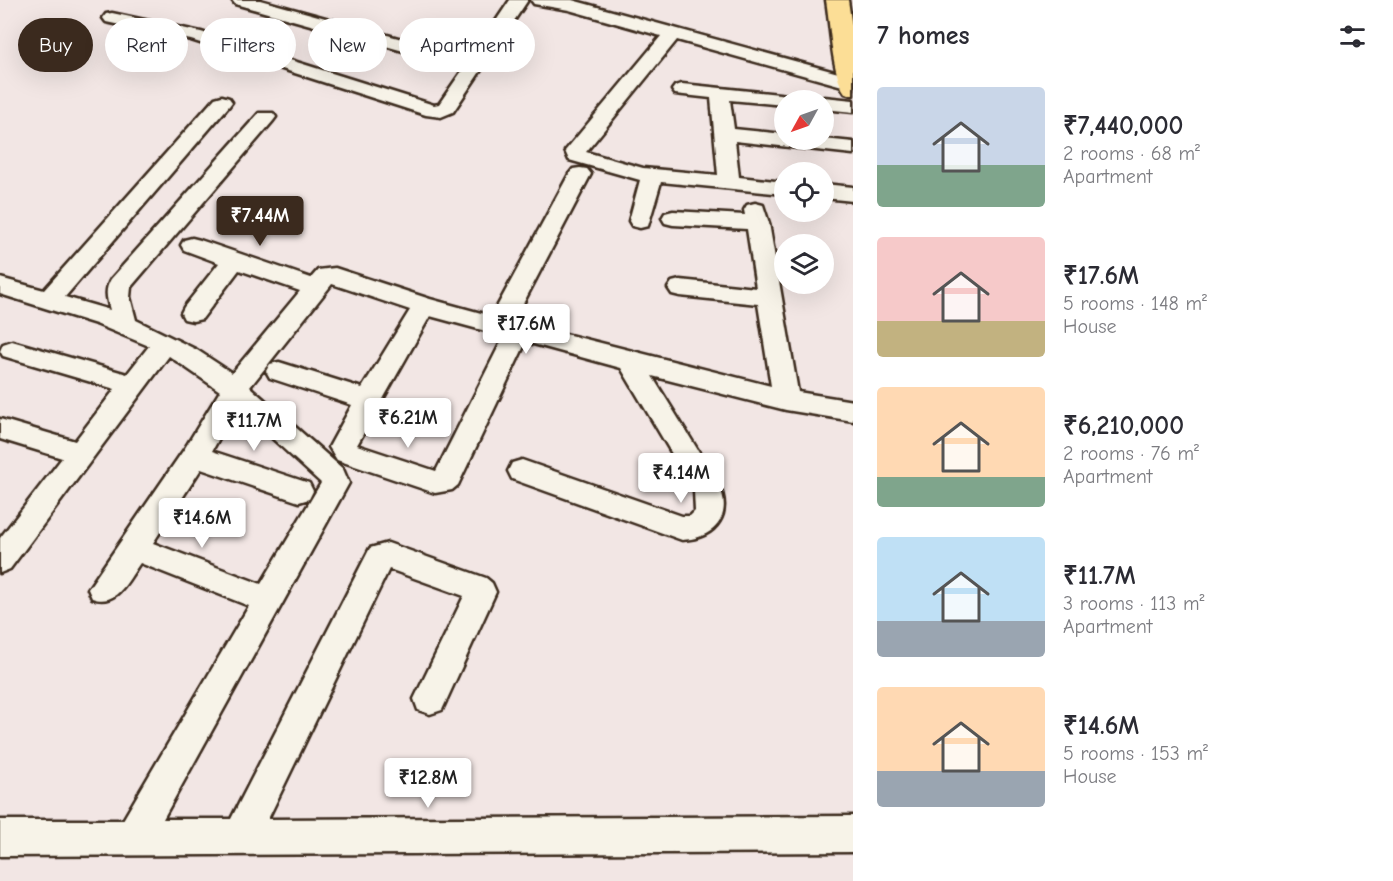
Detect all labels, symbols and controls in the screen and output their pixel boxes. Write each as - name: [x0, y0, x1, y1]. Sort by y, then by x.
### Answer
- chip: Buy: [18, 18, 93, 72]
- chip: Rent: [105, 18, 188, 72]
- chip: Filters: [200, 18, 296, 72]
- chip: New: [308, 18, 387, 72]
- chip: Apartment: [399, 18, 535, 72]
- icon: filters: [1336, 20, 1369, 53]
- text: 7 homes: [877, 21, 970, 51]
- north arrow: [774, 90, 834, 150]
- map controls: [774, 90, 834, 294]
- icon: home: [925, 111, 997, 183]
- text: ₹7,440,000: [1063, 111, 1183, 141]
- text: 2 rooms · 68 m²: [1063, 142, 1200, 165]
- button: locate: [774, 162, 834, 222]
- text: Apartment: [1063, 165, 1153, 188]
- pin: ₹7.44M: [211, 196, 309, 247]
- text: ₹7.44M: [231, 204, 289, 227]
- button: layers: [774, 234, 834, 294]
- icon: home: [925, 261, 997, 333]
- text: ₹17.6M: [1063, 261, 1139, 291]
- text: 5 rooms · 148 m²: [1063, 292, 1207, 315]
- pin: ₹17.6M: [477, 304, 575, 355]
- text: ₹17.6M: [497, 312, 555, 335]
- text: House: [1063, 315, 1117, 338]
- pin: ₹6.21M: [359, 398, 457, 449]
- pin: ₹11.7M: [205, 401, 303, 452]
- text: ₹6.21M: [378, 406, 438, 429]
- text: ₹11.7M: [226, 409, 282, 432]
- icon: home: [925, 411, 997, 483]
- text: ₹6,210,000: [1063, 411, 1184, 441]
- text: 2 rooms · 76 m²: [1063, 442, 1199, 465]
- pin: ₹4.14M: [632, 453, 730, 504]
- text: ₹4.14M: [652, 461, 710, 484]
- text: Apartment: [1063, 465, 1153, 488]
- pin: ₹14.6M: [153, 498, 251, 549]
- text: ₹14.6M: [173, 506, 231, 529]
- icon: home: [925, 561, 997, 633]
- text: ₹11.7M: [1063, 561, 1136, 591]
- text: 3 rooms · 113 m²: [1063, 592, 1204, 615]
- text: Apartment: [1063, 615, 1153, 638]
- icon: home: [925, 711, 997, 783]
- text: ₹14.6M: [1063, 711, 1139, 741]
- text: 5 rooms · 153 m²: [1063, 742, 1208, 765]
- pin: ₹12.8M: [379, 758, 477, 809]
- text: House: [1063, 765, 1117, 788]
- text: ₹12.8M: [398, 766, 458, 789]

